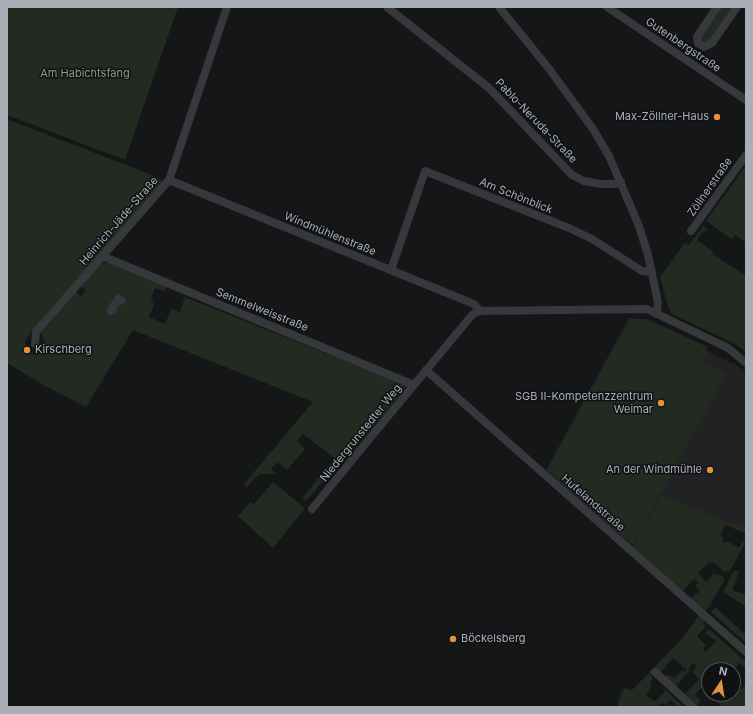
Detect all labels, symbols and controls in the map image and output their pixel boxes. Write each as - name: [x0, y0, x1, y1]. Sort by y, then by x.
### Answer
- street label: Gutenbergstraße: [643, 15, 723, 75]
- park label: Am Habichtsfang: [40, 67, 130, 81]
- street label: Pablo-Neruda-Straße: [492, 76, 580, 166]
- place label: Max-Zöllner-Haus: [615, 110, 709, 124]
- marker: Max-Zöllner-Haus: [712, 112, 722, 122]
- street label: Zöllnerstraße: [685, 155, 735, 219]
- street label: Heinrich-Jäde-Straße: [77, 174, 161, 268]
- street label: Am Schönblick: [478, 175, 554, 217]
- street label: Windmühlenstraße: [282, 210, 378, 258]
- street label: Semmelweisstraße: [214, 285, 310, 335]
- place label: Kirschberg: [35, 343, 92, 357]
- marker: Kirschberg: [22, 345, 32, 355]
- street label: Niedergrunstedter Weg: [318, 382, 404, 484]
- place label: SGB II-Kompetenzzentrum Weimar: [515, 390, 653, 416]
- marker: SGB II-Kompetenzzentrum Weimar: [656, 398, 666, 408]
- place label: An der Windmühle: [606, 463, 702, 477]
- marker: An der Windmühle: [705, 465, 715, 475]
- street label: Hufelandstraße: [559, 472, 627, 534]
- place label: Böckelsberg: [461, 632, 526, 646]
- marker: Böckelsberg: [448, 634, 458, 644]
- north arrow: [701, 662, 741, 702]
- text: N: [718, 664, 729, 679]

